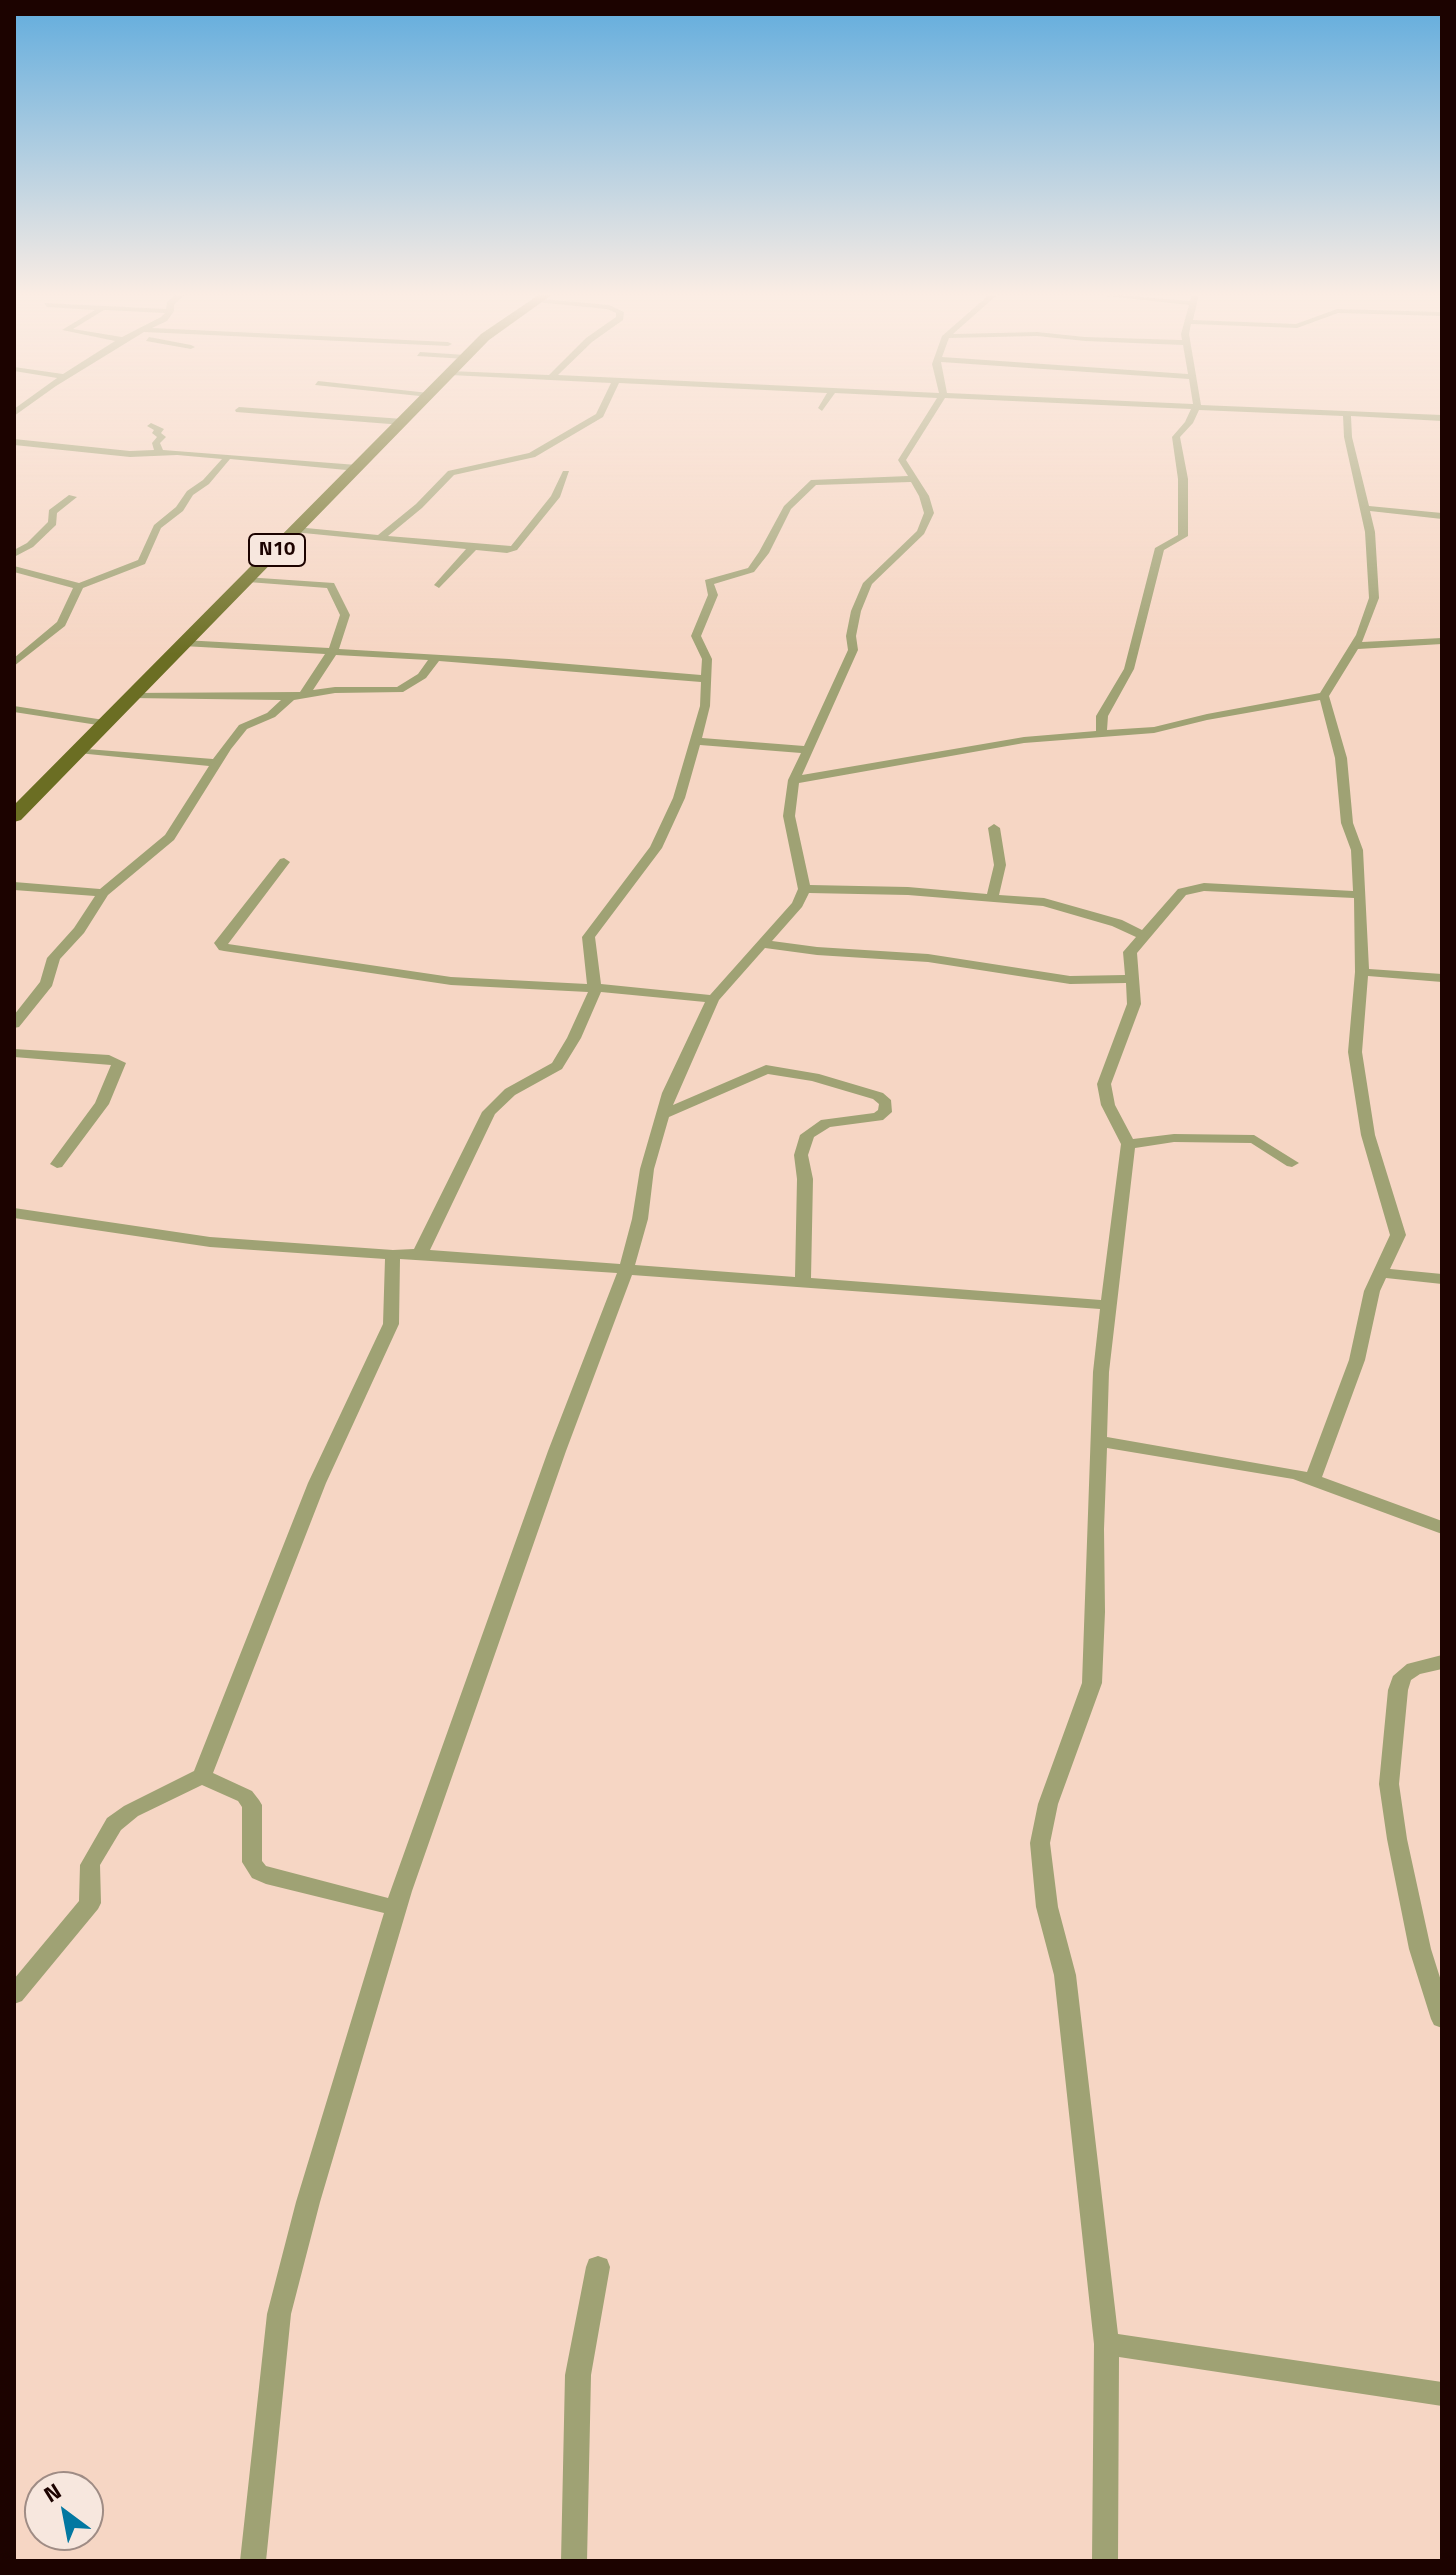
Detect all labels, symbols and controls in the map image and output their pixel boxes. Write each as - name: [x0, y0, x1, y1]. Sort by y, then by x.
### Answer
- road number: N10: [249, 534, 305, 566]
- north arrow: [24, 2471, 104, 2551]
- text: N: [37, 2474, 68, 2511]

